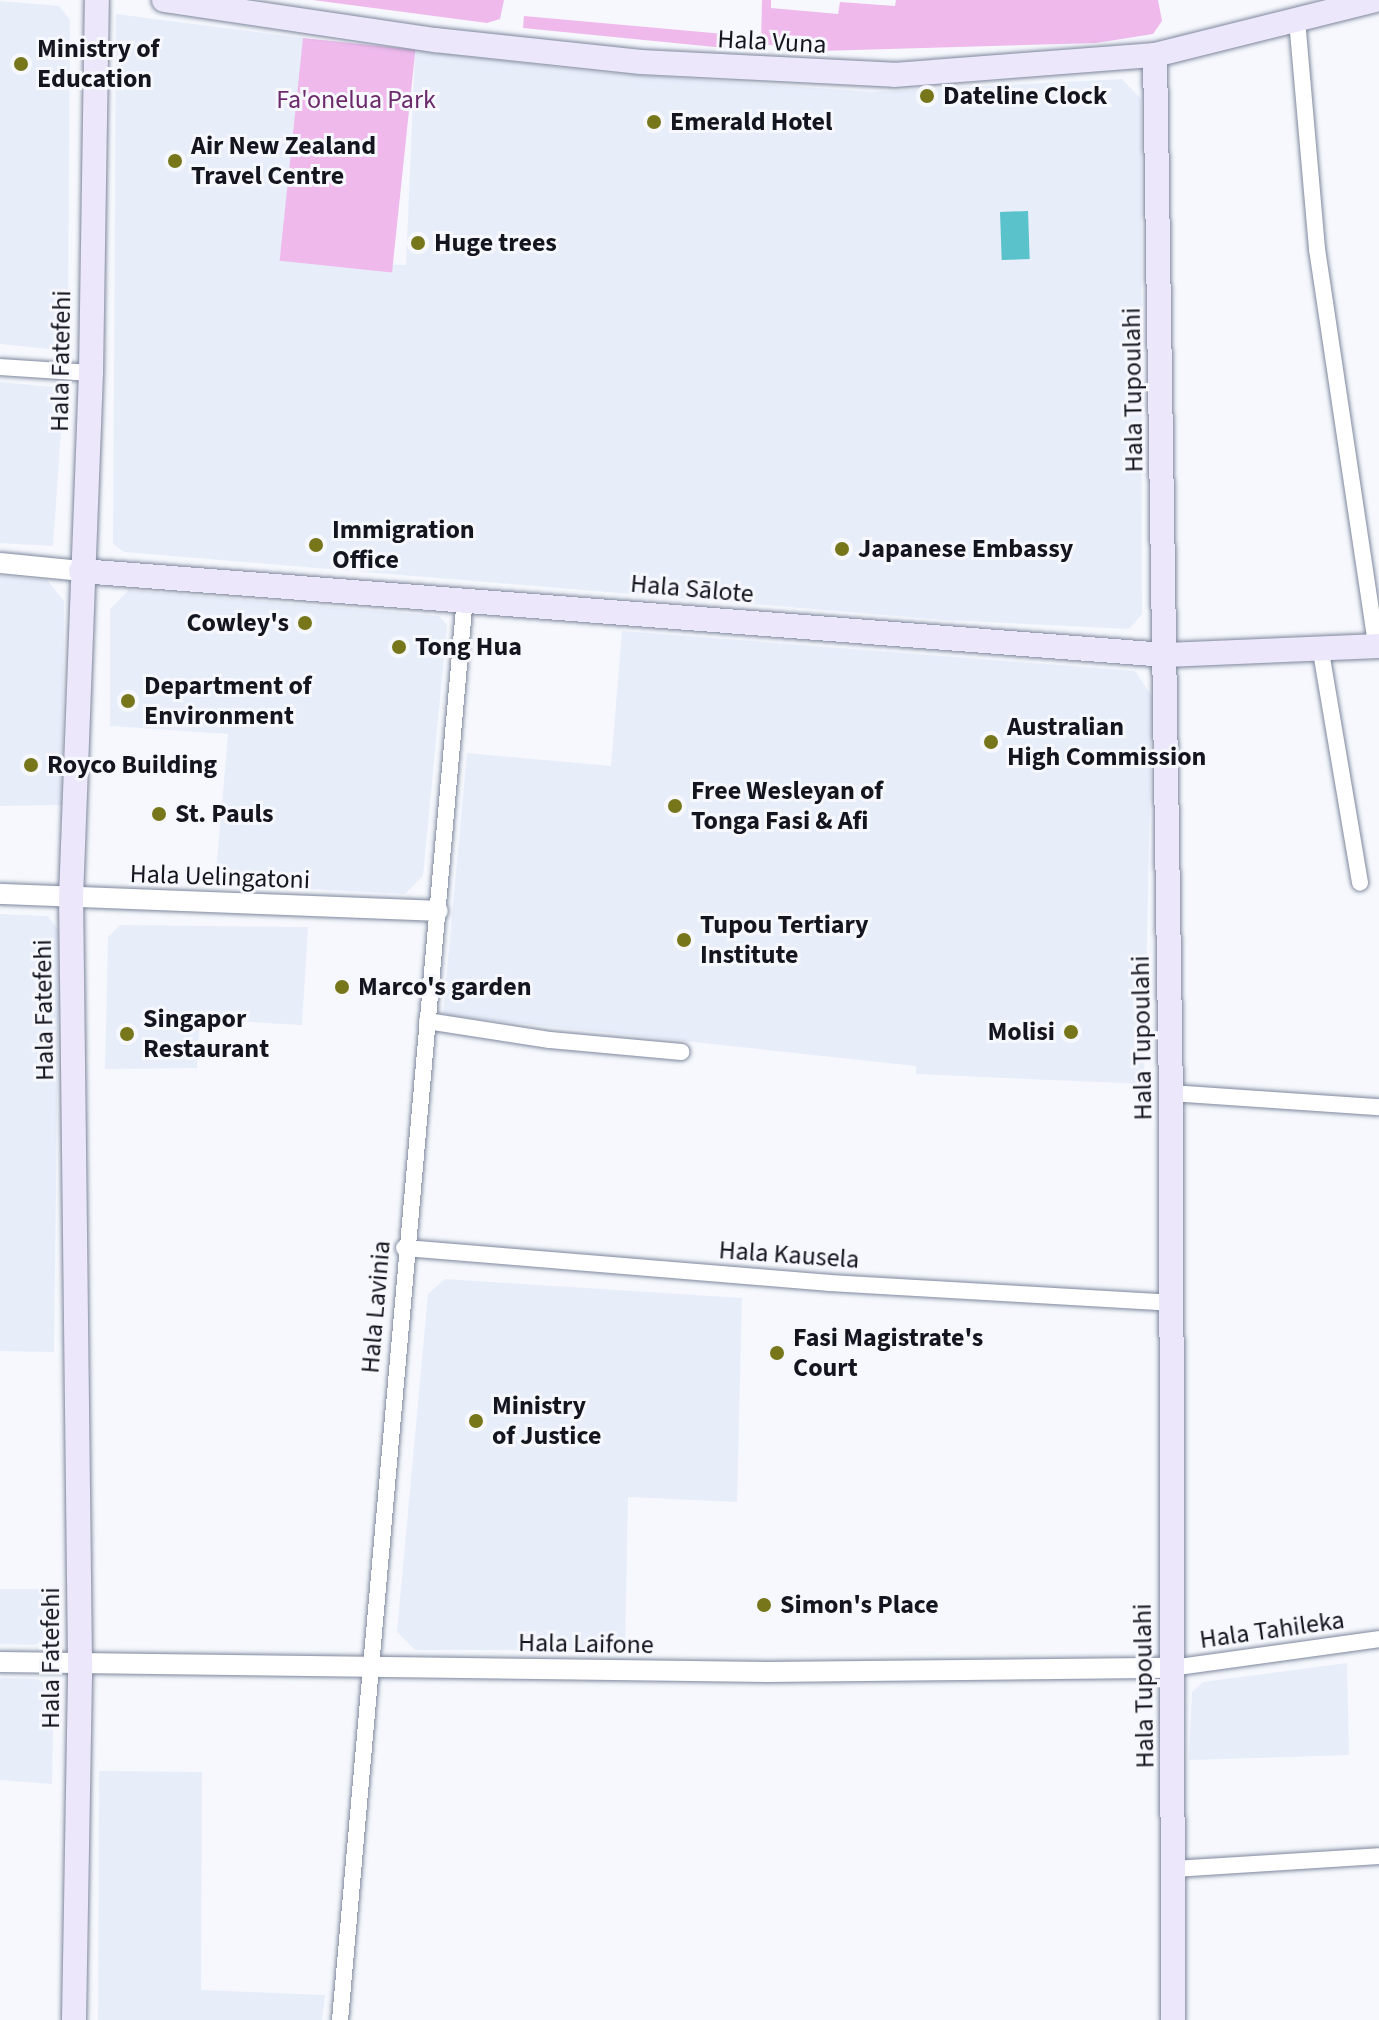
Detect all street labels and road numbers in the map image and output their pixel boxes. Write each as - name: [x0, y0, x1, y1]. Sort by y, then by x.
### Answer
- street label: Hala Vuna: [717, 24, 827, 60]
- street label: Hala Fatefehi: [44, 290, 78, 432]
- street label: Hala Tupoulahi: [1116, 307, 1150, 473]
- street label: Hala Sālote: [629, 568, 755, 610]
- street label: Hala Uelingatoni: [129, 858, 311, 896]
- street label: Hala Fatefehi: [27, 939, 61, 1081]
- street label: Hala Tupoulahi: [1125, 955, 1159, 1121]
- street label: Hala Kausela: [718, 1235, 860, 1275]
- street label: Hala Lavinia: [355, 1239, 397, 1375]
- street label: Hala Fatefehi: [35, 1587, 67, 1729]
- street label: Hala Tupoulahi: [1127, 1603, 1161, 1769]
- street label: Hala Tahileka: [1198, 1604, 1346, 1656]
- street label: Hala Laifone: [518, 1627, 654, 1661]

